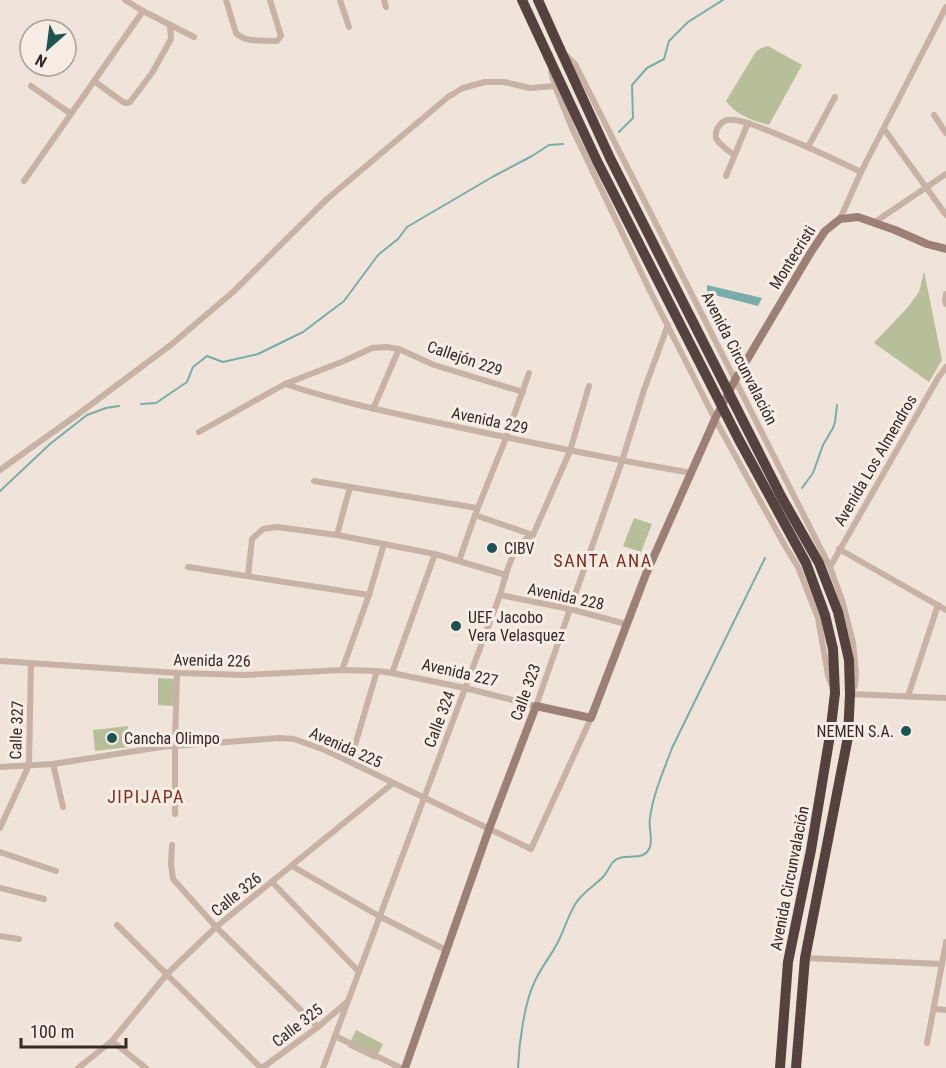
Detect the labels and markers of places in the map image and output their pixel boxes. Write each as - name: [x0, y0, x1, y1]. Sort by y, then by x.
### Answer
- place label: CIBV: [504, 539, 535, 558]
- marker: CIBV: [485, 541, 499, 555]
- place label: UEF Jacobo Vera Velasquez: [468, 608, 565, 645]
- marker: UEF Jacobo Vera Velasquez: [449, 619, 463, 633]
- place label: NEMEN S.A.: [817, 722, 894, 741]
- marker: NEMEN S.A.: [899, 724, 913, 738]
- place label: Cancha Olimpo: [124, 729, 220, 748]
- marker: Cancha Olimpo: [105, 731, 119, 745]

